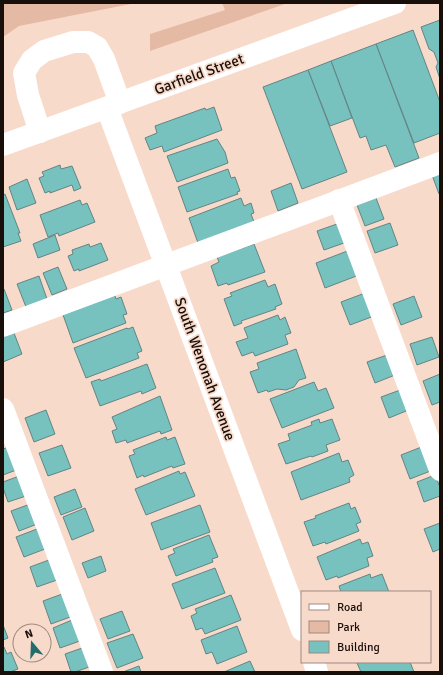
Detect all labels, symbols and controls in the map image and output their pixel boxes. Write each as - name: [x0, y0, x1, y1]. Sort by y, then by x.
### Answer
- street label: Garfield Street: [152, 49, 246, 99]
- street label: South Wenonah Avenue: [171, 295, 239, 443]
- legend: [301, 591, 431, 663]
- text: Road: [337, 600, 363, 615]
- text: Park: [337, 620, 360, 635]
- north arrow: [12, 623, 52, 663]
- text: N: [23, 627, 35, 641]
- text: Building: [337, 640, 380, 655]

